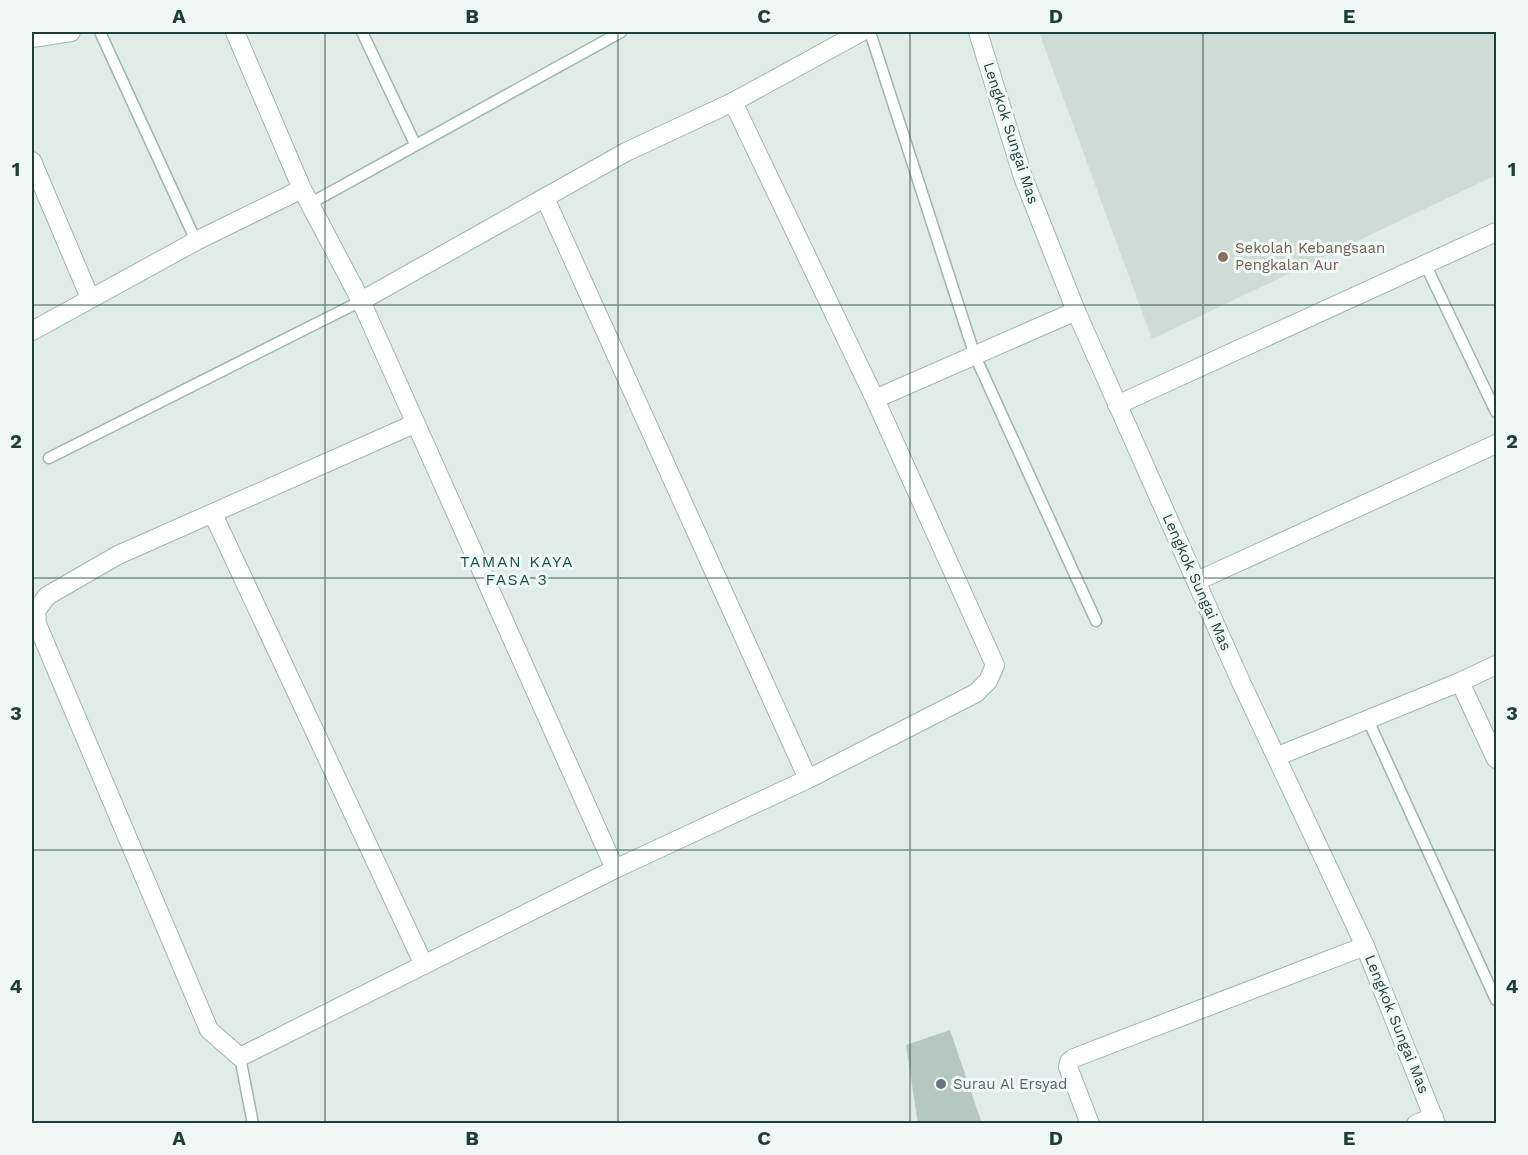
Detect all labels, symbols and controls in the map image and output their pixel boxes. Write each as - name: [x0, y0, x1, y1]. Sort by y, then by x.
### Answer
- text: A: [172, 4, 186, 28]
- text: B: [465, 4, 479, 28]
- text: C: [757, 4, 771, 28]
- text: D: [1049, 4, 1063, 28]
- text: E: [1343, 4, 1355, 28]
- street label: Lengkok Sungai Mas: [980, 60, 1042, 206]
- text: 1: [12, 157, 20, 181]
- text: 1: [1508, 157, 1516, 181]
- place label: Sekolah Kebangsaan Pengkalan Aur: [1235, 239, 1385, 274]
- marker: Sekolah Kebangsaan Pengkalan Aur: [1216, 250, 1230, 264]
- text: 2: [10, 429, 22, 453]
- text: 2: [1506, 429, 1518, 453]
- street label: Lengkok Sungai Mas: [1159, 511, 1235, 653]
- district label: TAMAN KAYA FASA 3: [460, 552, 574, 589]
- text: 3: [10, 701, 22, 725]
- text: 3: [1506, 701, 1518, 725]
- street label: Lengkok Sungai Mas: [1361, 952, 1433, 1096]
- text: 4: [10, 974, 23, 998]
- text: 4: [1506, 974, 1519, 998]
- place label: Surau Al Ersyad: [953, 1075, 1067, 1093]
- marker: Surau Al Ersyad: [934, 1077, 948, 1091]
- text: A: [172, 1126, 186, 1150]
- text: B: [465, 1126, 479, 1150]
- text: C: [757, 1126, 771, 1150]
- text: D: [1049, 1126, 1063, 1150]
- text: E: [1343, 1126, 1355, 1150]

